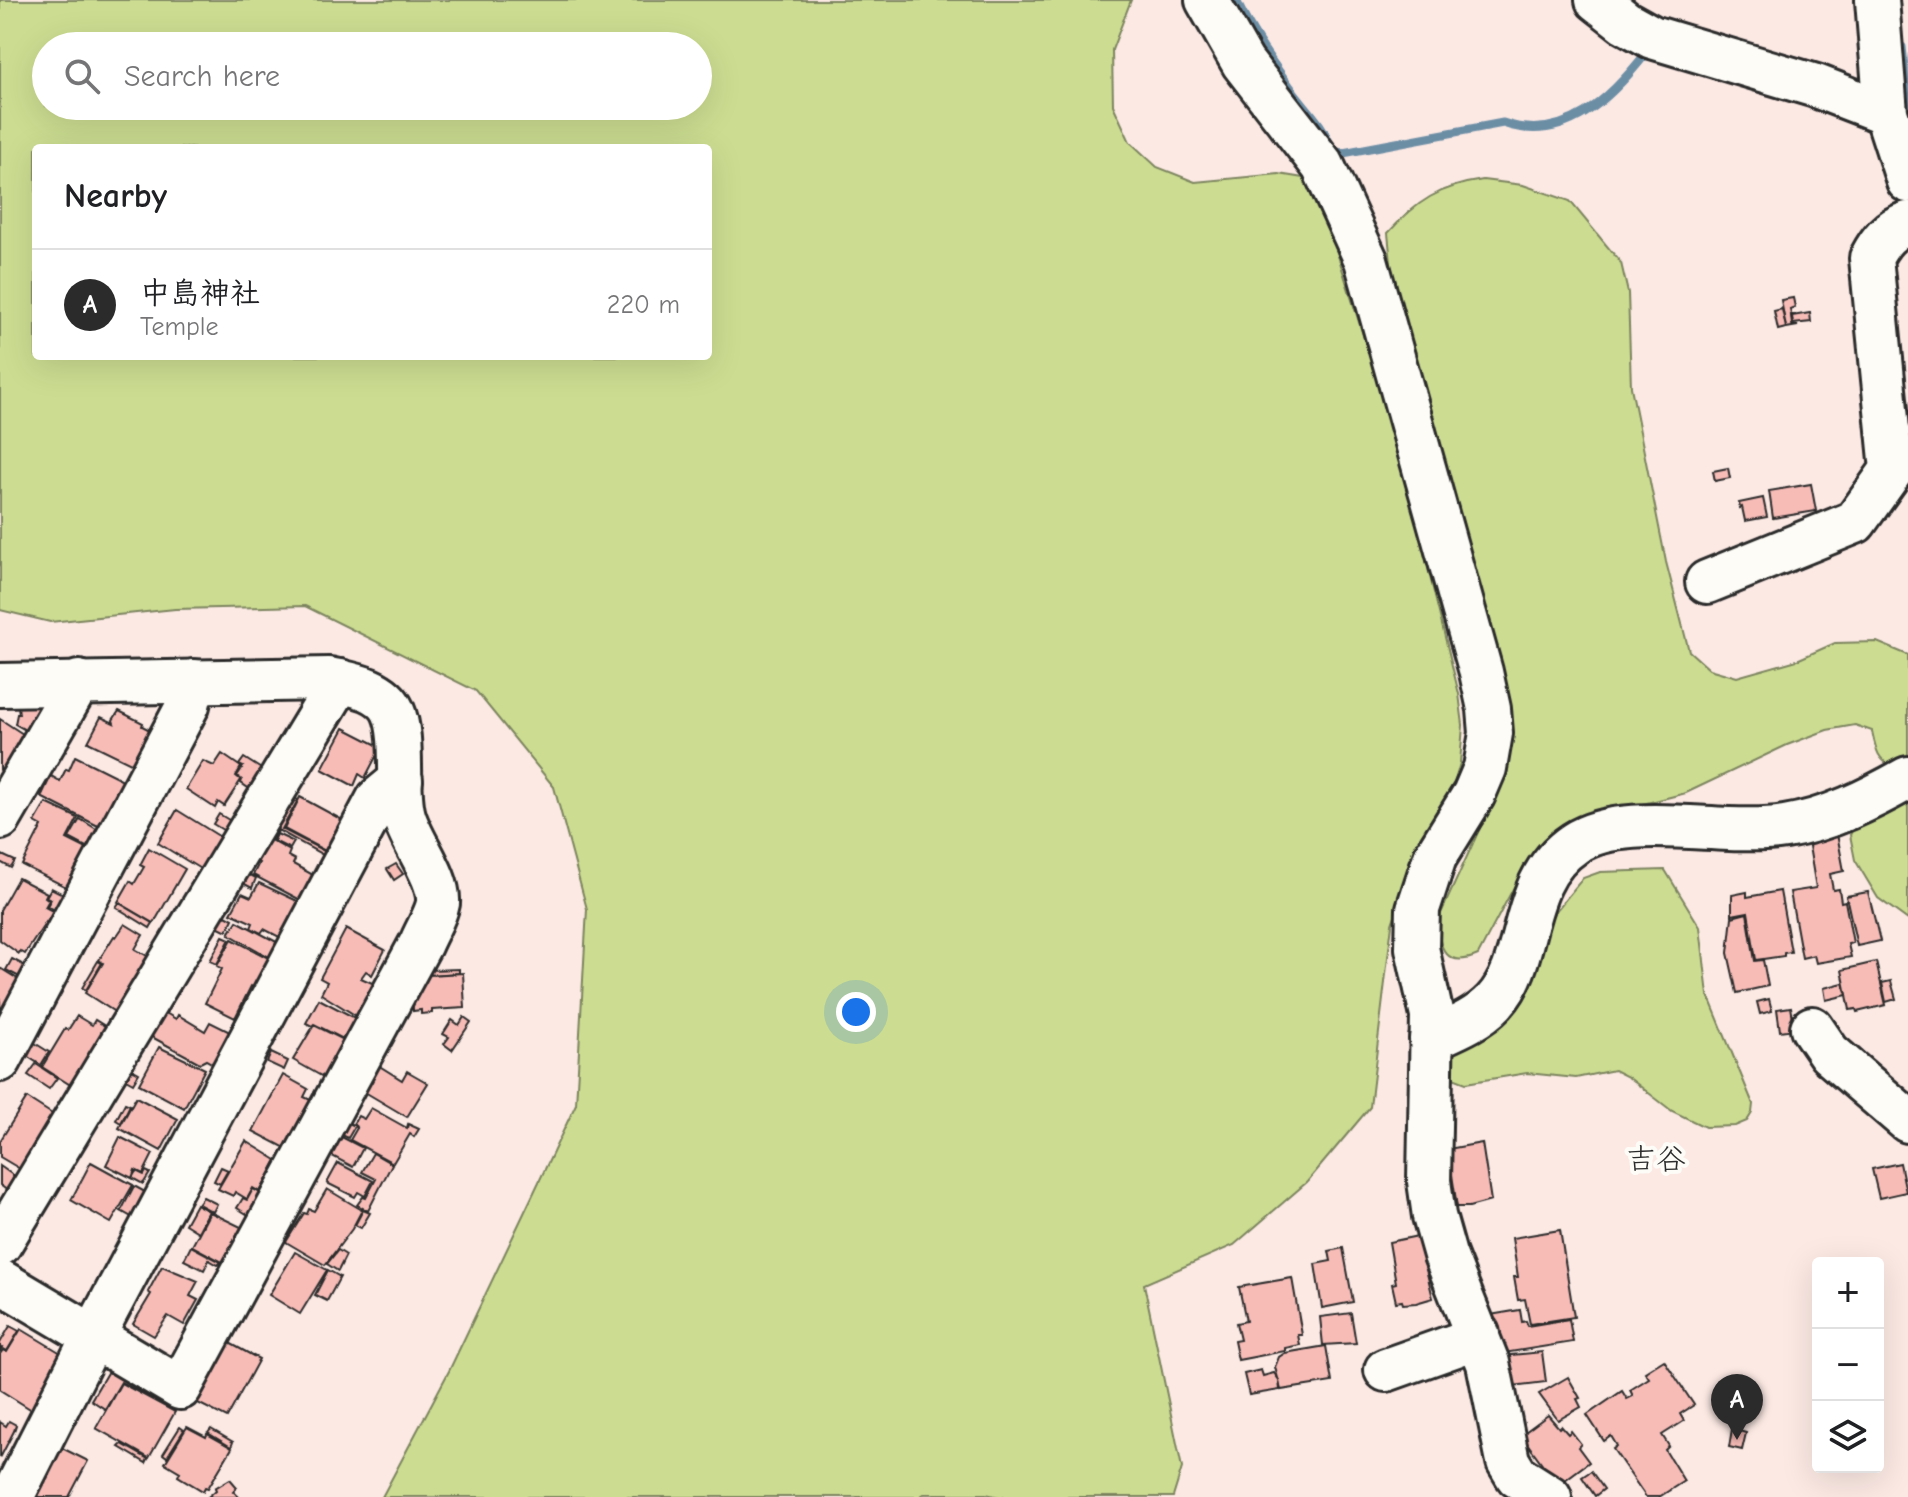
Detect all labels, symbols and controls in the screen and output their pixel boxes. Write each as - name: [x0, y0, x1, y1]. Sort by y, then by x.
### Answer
- search box: [32, 32, 712, 120]
- icon: search: [60, 54, 104, 98]
- text: Search here: [124, 59, 280, 94]
- text: Nearby: [64, 176, 167, 216]
- text: 中島神社: [140, 276, 260, 311]
- text: A: [83, 290, 97, 320]
- text: 220 m: [607, 290, 680, 320]
- text: Temple: [140, 312, 219, 342]
- your location: [836, 992, 876, 1032]
- district label: 吉谷: [1626, 1142, 1686, 1177]
- map controls: [1812, 1257, 1884, 1473]
- button: +: [1812, 1257, 1884, 1329]
- button: −: [1812, 1329, 1884, 1401]
- pin: A: [1711, 1374, 1763, 1440]
- button: layers: [1812, 1401, 1884, 1473]

